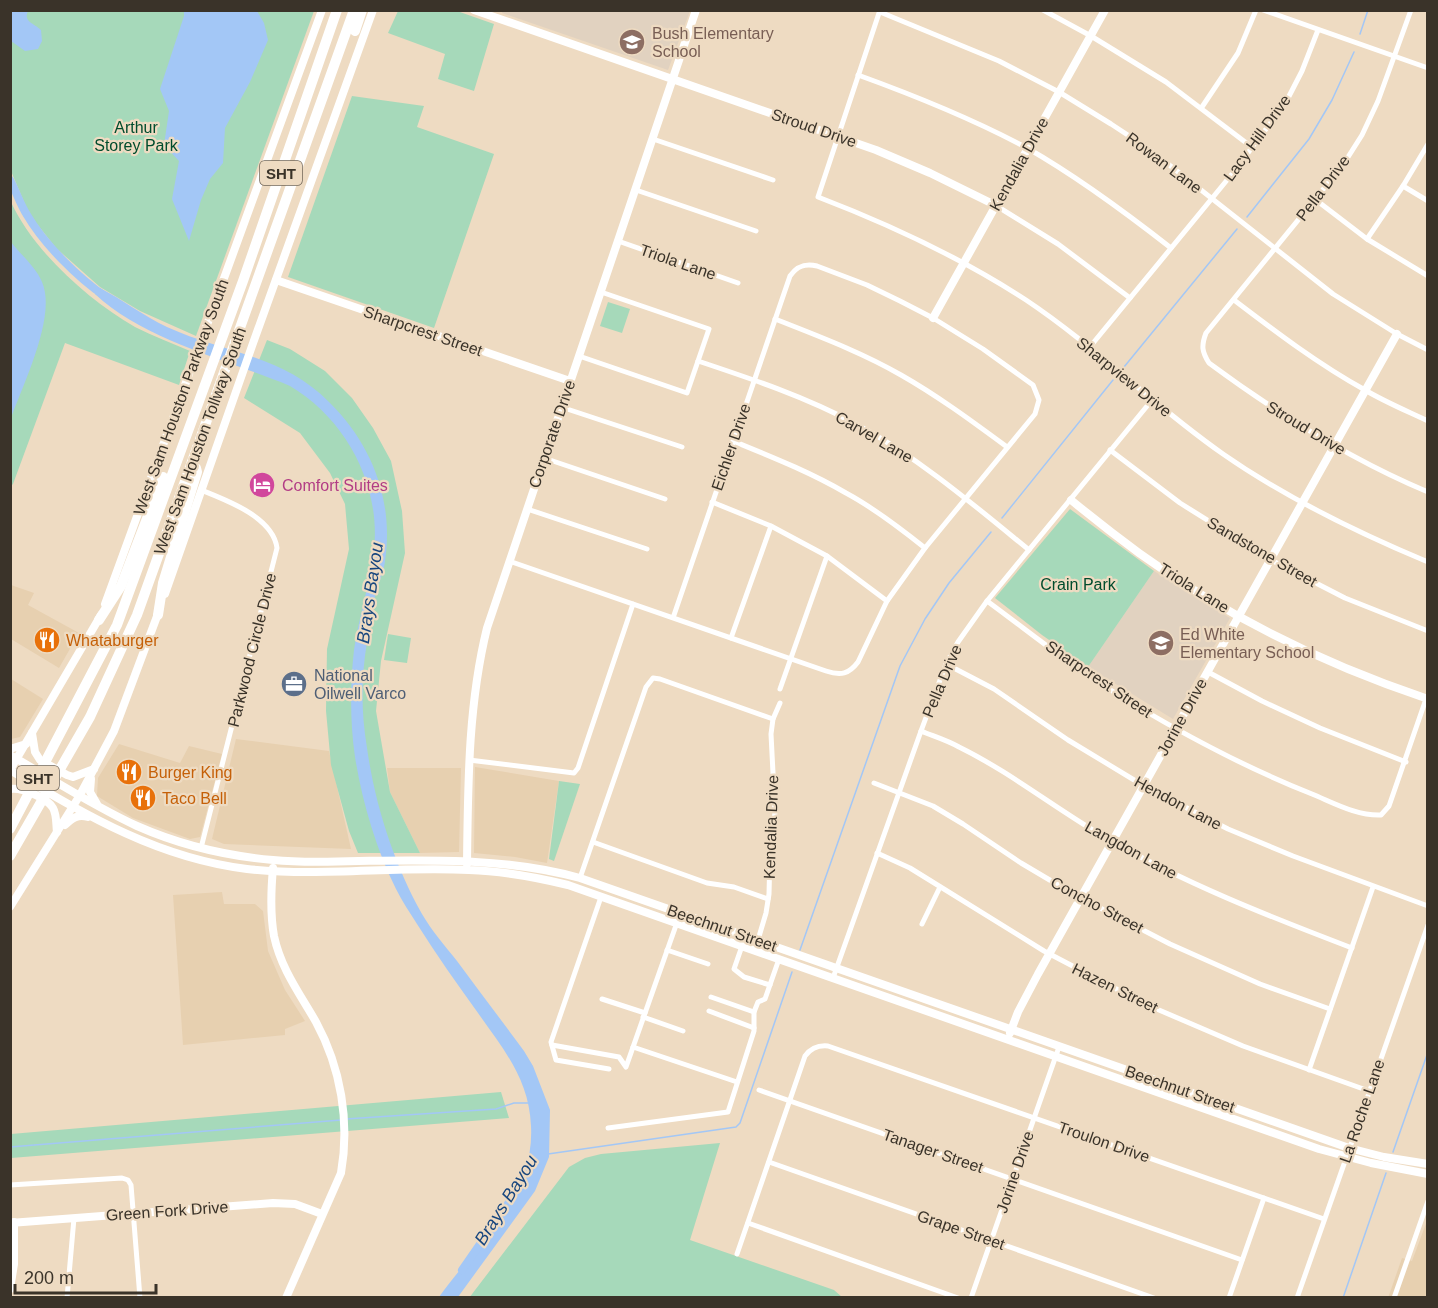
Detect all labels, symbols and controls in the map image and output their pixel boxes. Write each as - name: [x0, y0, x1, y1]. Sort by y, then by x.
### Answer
- place label: Bush Elementary School: [652, 25, 774, 60]
- school or university icon: Bush Elementary School: [617, 27, 647, 57]
- street label: Lacy Hill Drive: [1220, 92, 1294, 184]
- street label: Stroud Drive: [769, 105, 859, 151]
- street label: Kendalia Drive: [986, 114, 1052, 214]
- park label: Arthur Storey Park: [94, 119, 179, 154]
- street label: Rowan Lane: [1123, 129, 1205, 197]
- street label: Pella Drive: [1293, 152, 1353, 224]
- road number: SHT: [260, 161, 302, 185]
- street label: Triola Lane: [638, 241, 718, 283]
- street label: West Sam Houston Parkway South: [130, 277, 232, 517]
- street label: Sharpcrest Street: [361, 303, 485, 359]
- street label: West Sam Houston Tollway South: [151, 325, 249, 557]
- street label: Sharpview Drive: [1073, 334, 1175, 420]
- street label: Corporate Drive: [526, 378, 578, 490]
- street label: Stroud Drive: [1264, 398, 1349, 458]
- street label: Eichler Drive: [708, 401, 754, 493]
- street label: Carvel Lane: [832, 408, 916, 466]
- hotel icon: Comfort Suites: [247, 470, 277, 500]
- place label: Comfort Suites: [282, 477, 388, 494]
- street label: Sandstone Street: [1204, 514, 1320, 591]
- water label: Brays Bayou: [353, 541, 387, 645]
- street label: Triola Lane: [1156, 560, 1232, 616]
- street label: Parkwood Circle Drive: [225, 571, 279, 729]
- park label: Crain Park: [1040, 576, 1117, 593]
- restaurant icon: Whataburger: [32, 625, 62, 655]
- place label: Ed White Elementary School: [1180, 626, 1314, 661]
- school or university icon: Ed White Elementary School: [1146, 628, 1176, 658]
- place label: Whataburger: [66, 632, 159, 649]
- street label: Sharpcrest Street: [1043, 637, 1156, 721]
- street label: Pella Drive: [919, 642, 965, 720]
- place label: National Oilwell Varco: [314, 667, 406, 702]
- office icon: National Oilwell Varco: [279, 669, 309, 699]
- street label: Jorine Drive: [1154, 675, 1210, 758]
- restaurant icon: Burger King: [114, 757, 144, 787]
- place label: Burger King: [148, 764, 233, 781]
- road number: SHT: [17, 766, 59, 790]
- street label: Hendon Lane: [1132, 773, 1224, 833]
- street label: Kendalia Drive: [761, 775, 781, 879]
- restaurant icon: Taco Bell: [128, 783, 158, 813]
- place label: Taco Bell: [162, 790, 227, 807]
- street label: Langdon Lane: [1082, 818, 1180, 882]
- street label: Concho Street: [1048, 873, 1147, 937]
- street label: Beechnut Street: [665, 901, 780, 955]
- street label: Hazen Street: [1069, 960, 1161, 1016]
- street label: La Roche Lane: [1336, 1057, 1388, 1165]
- street label: Beechnut Street: [1123, 1062, 1238, 1116]
- street label: Troulon Drive: [1056, 1118, 1152, 1166]
- street label: Tanager Street: [881, 1126, 986, 1176]
- street label: Jorine Drive: [993, 1129, 1037, 1215]
- water label: Brays Bayou: [470, 1151, 542, 1249]
- street label: Green Fork Drive: [105, 1198, 229, 1224]
- street label: Grape Street: [915, 1207, 1008, 1253]
- scale bar: [15, 1257, 156, 1295]
- text: 200 m: [24, 1268, 74, 1288]

